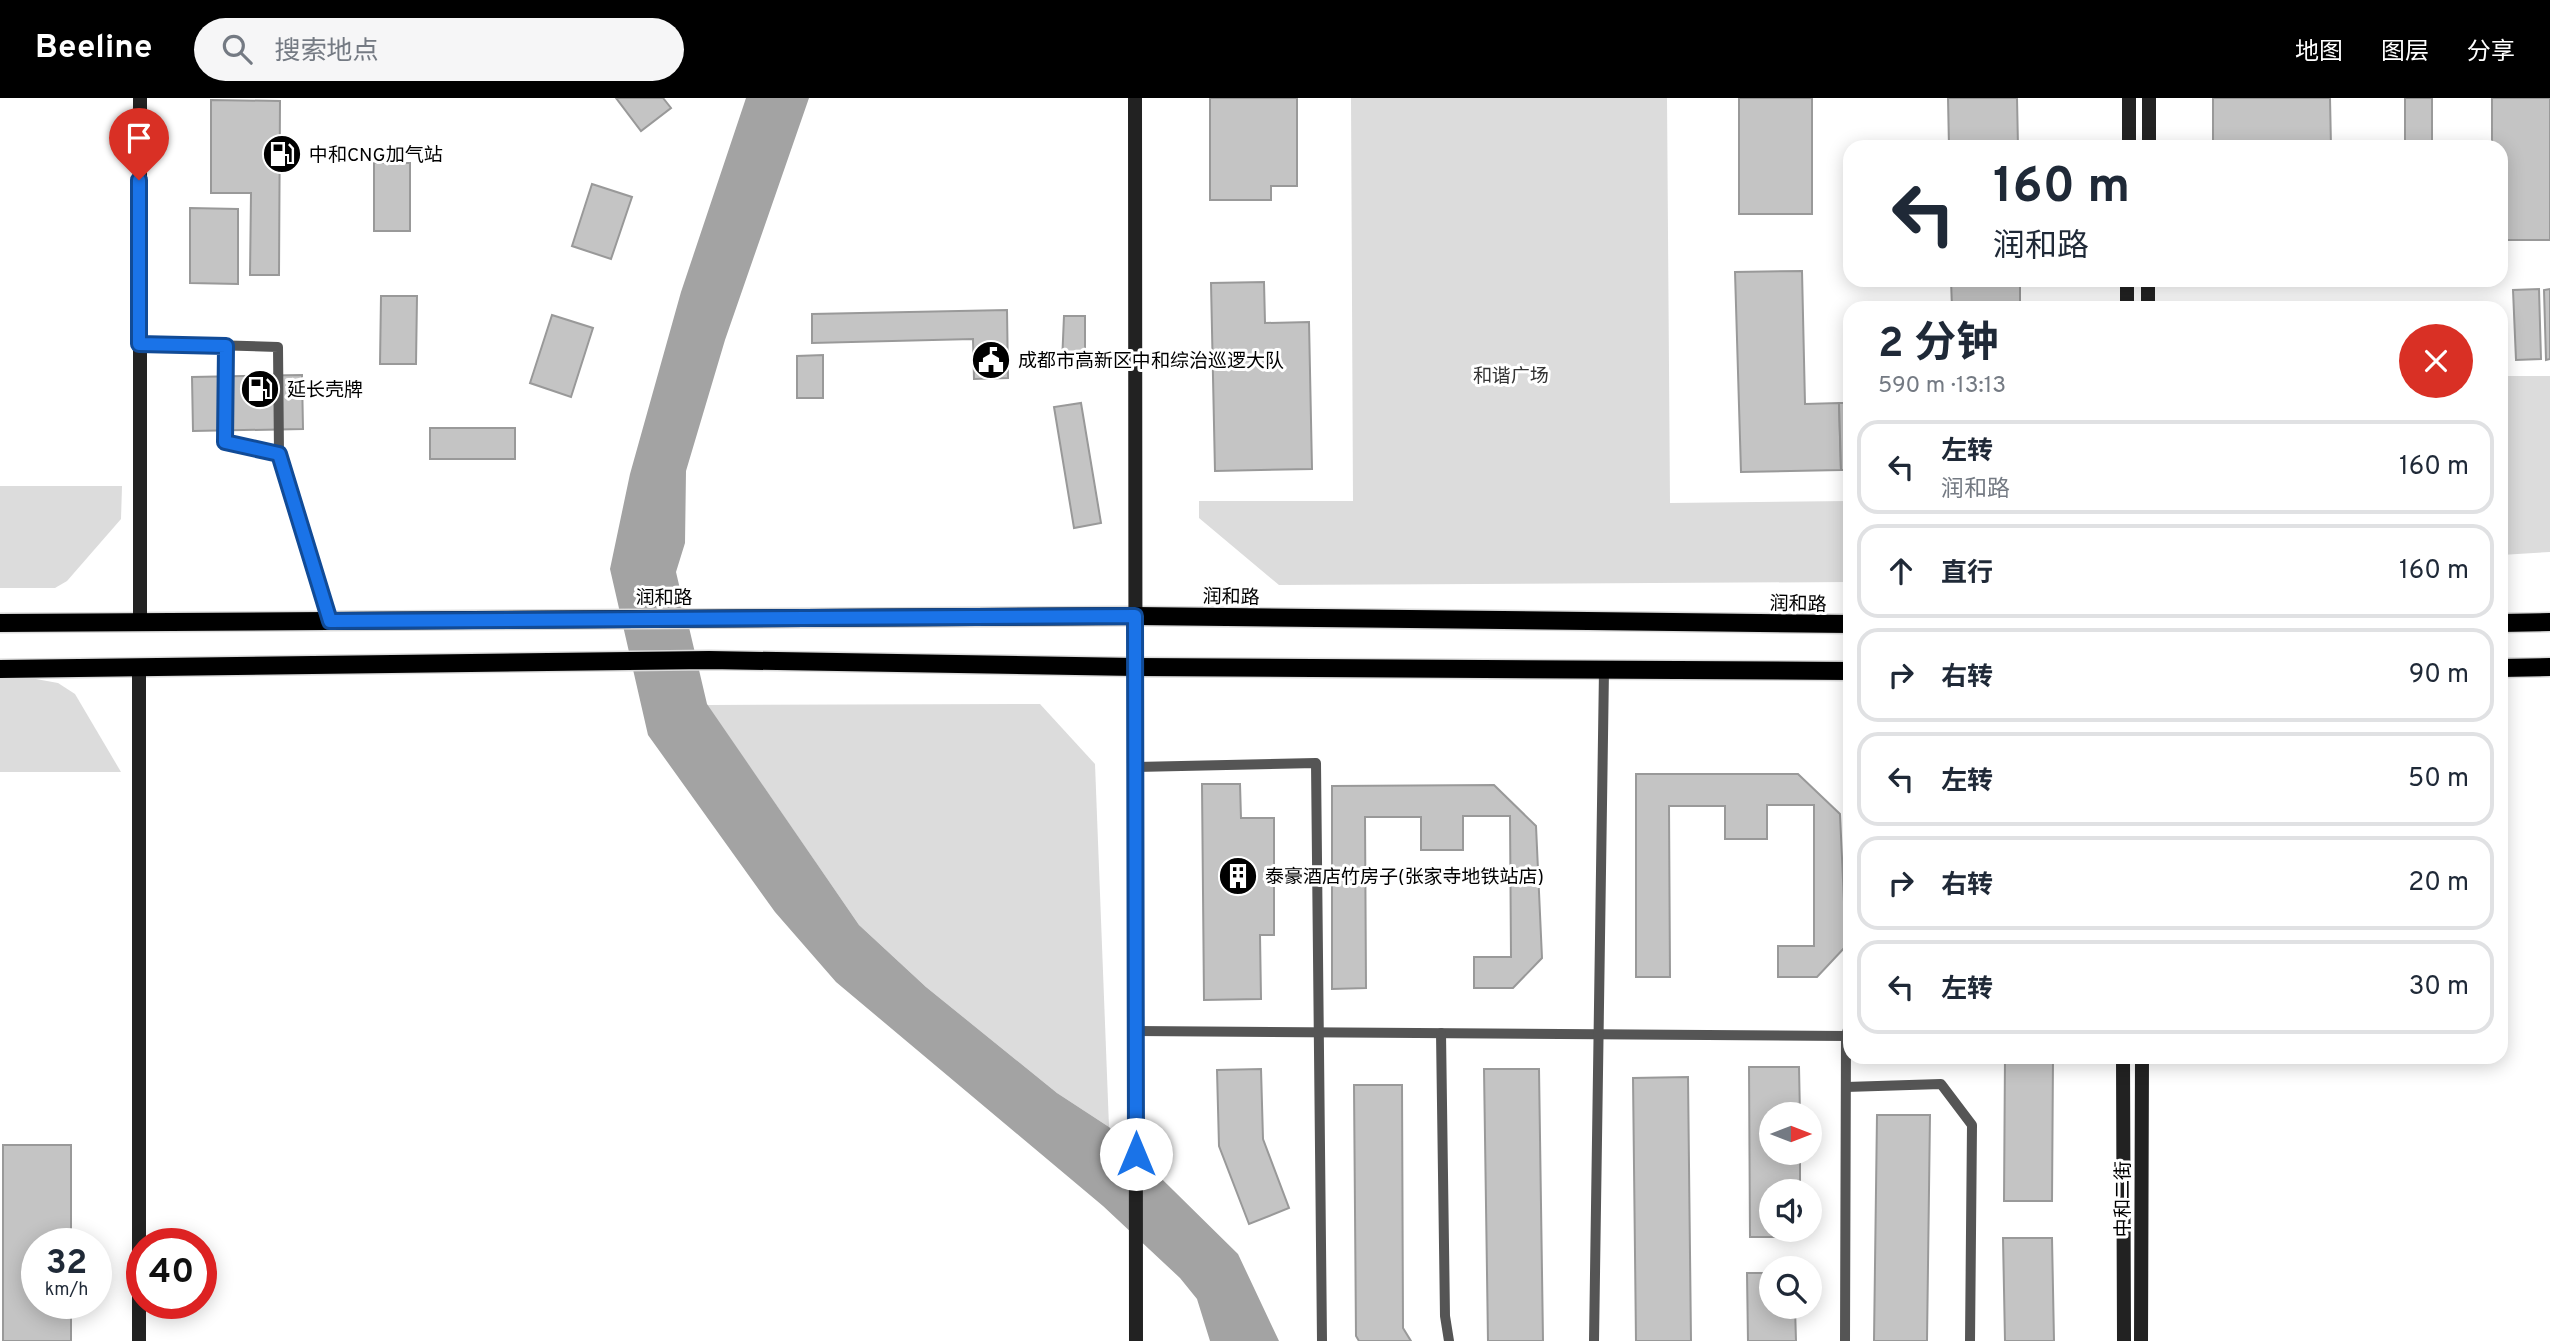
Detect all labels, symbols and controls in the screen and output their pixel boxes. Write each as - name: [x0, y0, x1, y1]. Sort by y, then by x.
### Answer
- search box: [194, 18, 684, 81]
- text: Beeline: [35, 28, 152, 70]
- icon: search: [218, 30, 256, 68]
- text: 搜索地点: [274, 36, 378, 69]
- text: 地图: [2295, 38, 2343, 68]
- text: 图层: [2381, 38, 2429, 68]
- text: 分享: [2467, 38, 2515, 68]
- pin: [109, 108, 169, 180]
- icon: arrive: [120, 119, 158, 157]
- fuel station icon: 中和CNG加气站: [261, 133, 303, 175]
- place label: 中和CNG加气站: [309, 144, 443, 168]
- text: 160 m: [1993, 158, 2130, 220]
- icon: left: [1878, 168, 1969, 259]
- text: 润和路: [1993, 228, 2089, 268]
- text: 2 分钟: [1878, 319, 1998, 372]
- button: close: [2399, 324, 2473, 398]
- public building icon: 成都市高新区中和综治巡逻大队: [970, 339, 1012, 381]
- place label: 成都市高新区中和综治巡逻大队: [1018, 350, 1284, 374]
- park label: 和谐广场: [1473, 365, 1549, 389]
- fuel station icon: 延长壳牌: [239, 368, 281, 410]
- text: 590 m · 13:13: [1878, 372, 2006, 401]
- place label: 延长壳牌: [287, 379, 363, 403]
- text: 左转: [1941, 436, 1993, 469]
- icon: left: [1882, 448, 1920, 486]
- text: 160 m: [2399, 451, 2469, 484]
- text: 润和路: [1941, 476, 2010, 505]
- icon: ahead: [1882, 552, 1920, 590]
- text: 160 m: [2399, 555, 2469, 588]
- text: 直行: [1941, 558, 1993, 591]
- street label: 润和路: [1202, 586, 1260, 610]
- street label: 润和路: [635, 587, 693, 611]
- street label: 润和路: [1769, 593, 1827, 617]
- icon: right: [1882, 656, 1920, 694]
- text: 90 m: [2409, 659, 2469, 692]
- text: 右转: [1941, 662, 1993, 695]
- icon: left: [1882, 760, 1920, 798]
- text: 50 m: [2408, 763, 2469, 796]
- text: 左转: [1941, 766, 1993, 799]
- building icon: 泰豪酒店·竹房子(张家寺地铁站店): [1217, 855, 1259, 897]
- icon: right: [1882, 864, 1920, 902]
- place label: 泰豪酒店·竹房子(张家寺地铁站店): [1265, 866, 1544, 890]
- text: 20 m: [2408, 867, 2469, 900]
- text: 右转: [1941, 870, 1993, 903]
- icon: left: [1882, 968, 1920, 1006]
- text: 30 m: [2409, 971, 2469, 1004]
- text: 左转: [1941, 974, 1993, 1007]
- north arrow: [1759, 1102, 1822, 1166]
- map controls: [1759, 1102, 1822, 1319]
- position arrow: [1099, 1117, 1173, 1191]
- street label: 中和二街: [2112, 1161, 2136, 1237]
- button: sound: [1759, 1179, 1822, 1242]
- speed limit sign: 40: [126, 1228, 217, 1319]
- text: 32: [46, 1242, 87, 1286]
- button: search: [1759, 1256, 1822, 1319]
- text: km/h: [45, 1279, 88, 1302]

